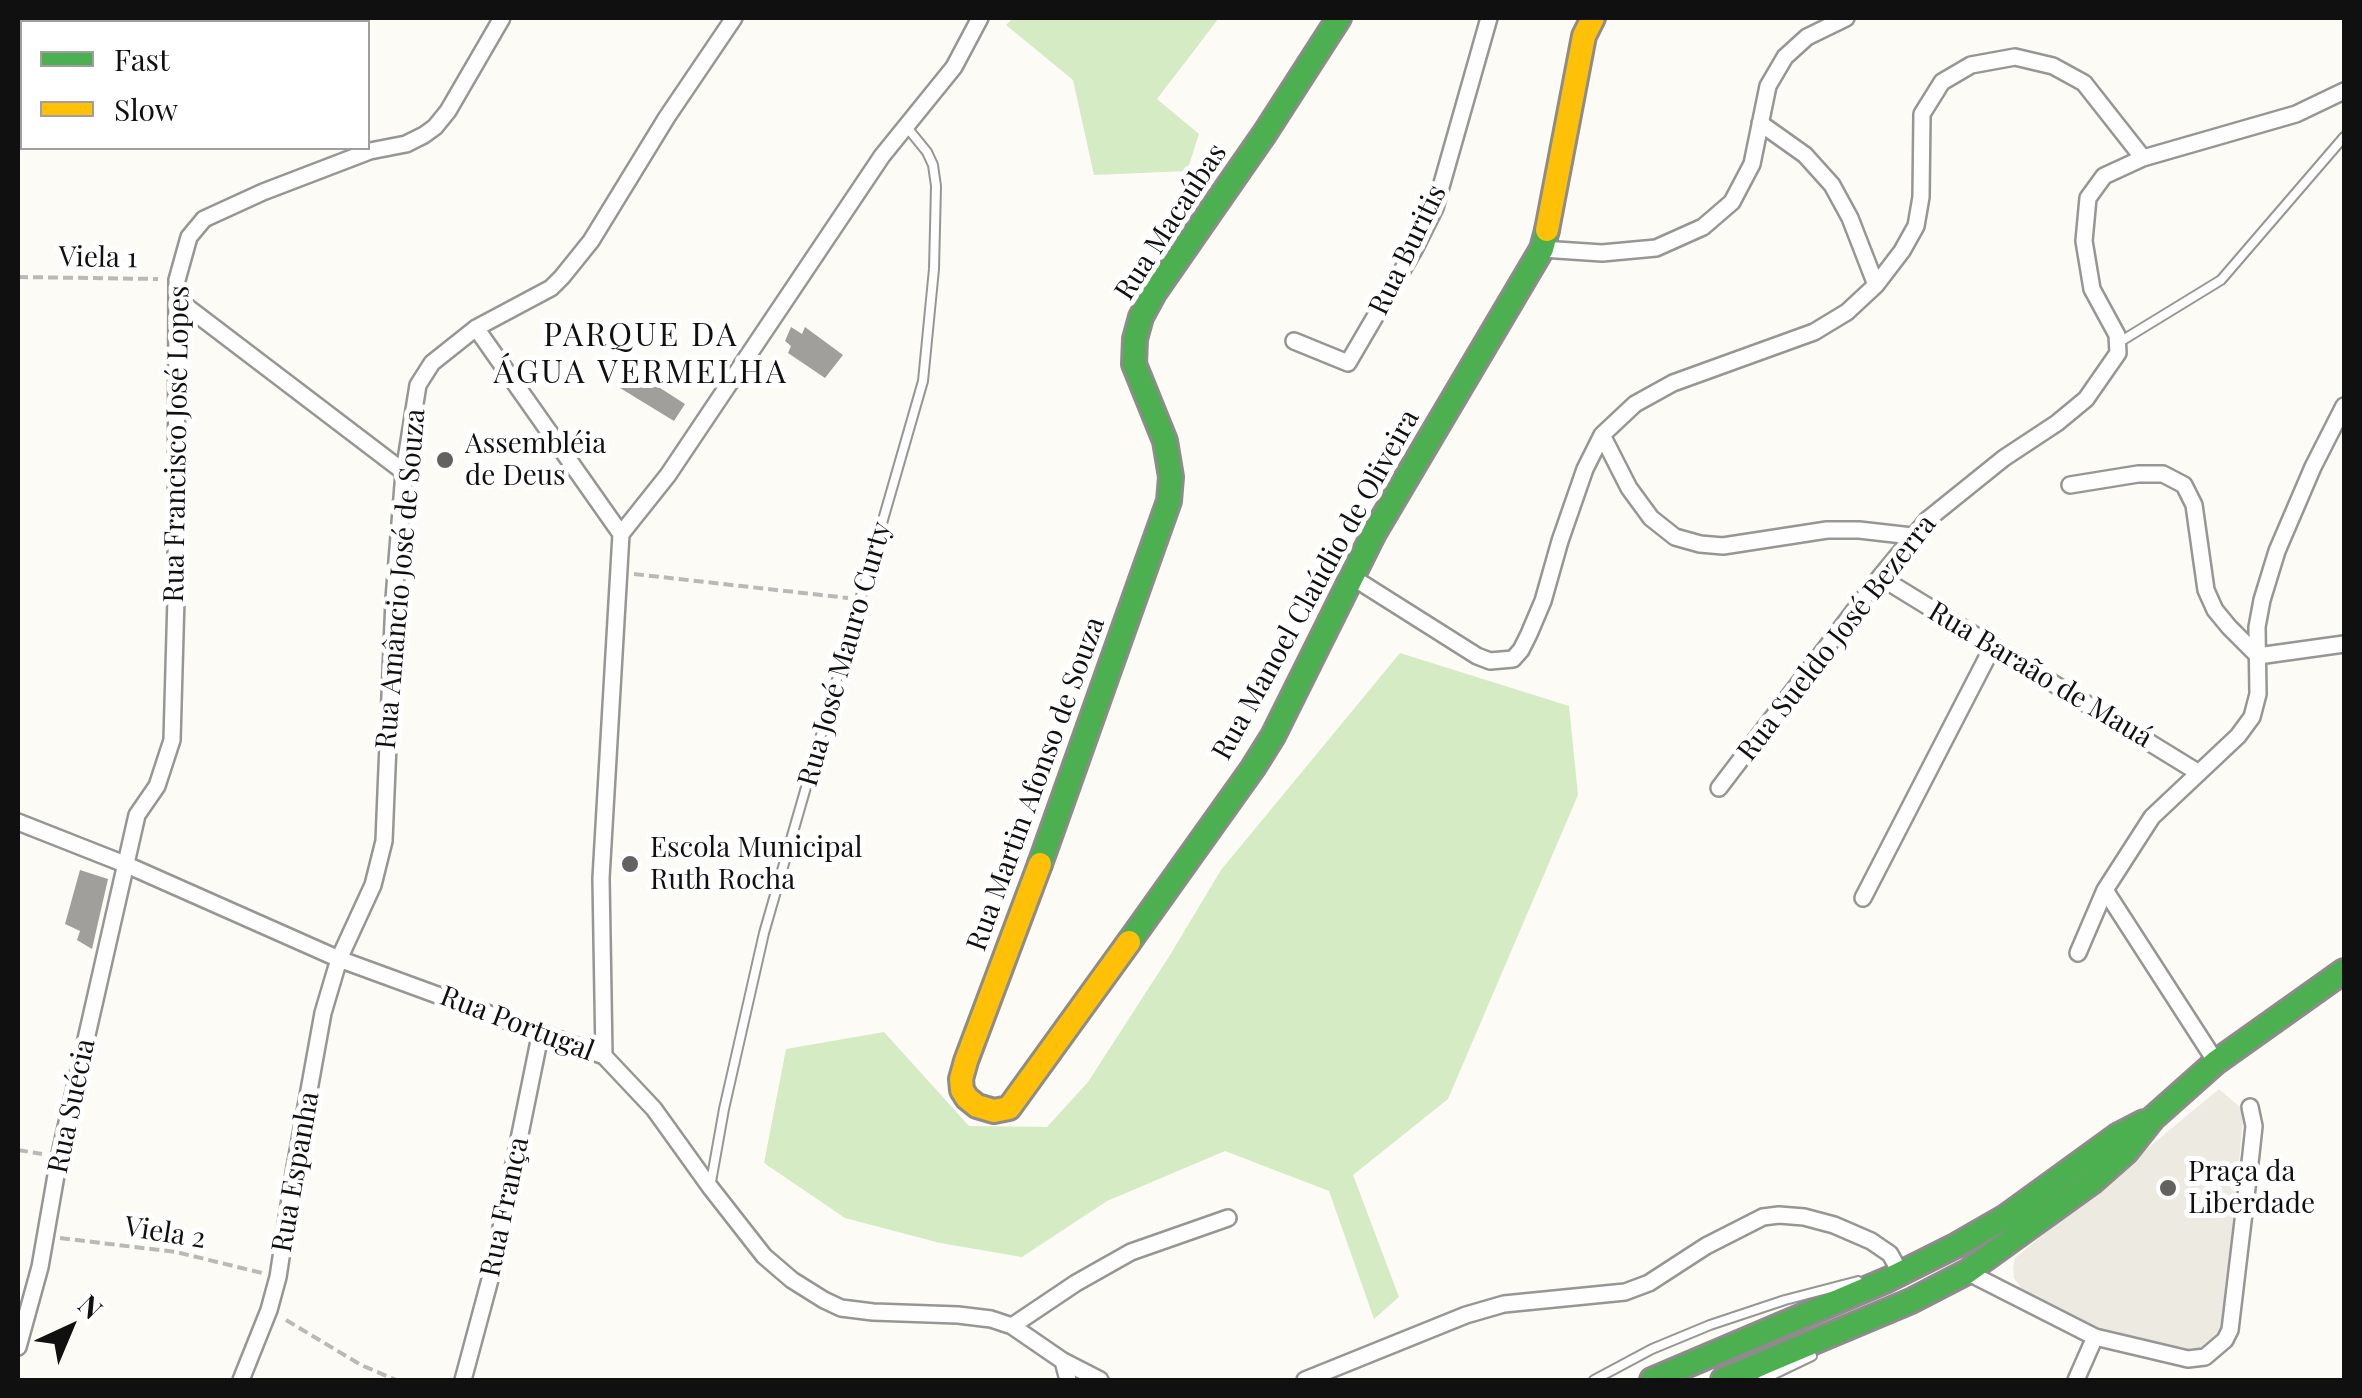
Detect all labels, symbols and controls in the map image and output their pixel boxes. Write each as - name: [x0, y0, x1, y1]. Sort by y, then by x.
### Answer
- legend: [20, 20, 370, 150]
- text: Fast: [114, 39, 170, 79]
- text: Slow: [114, 89, 178, 129]
- street label: Rua Macaúbas: [1108, 138, 1234, 306]
- street label: Rua Buritis: [1362, 180, 1454, 320]
- street label: Viela 1: [58, 241, 138, 275]
- street label: Rua Francisco José Lopes: [157, 285, 197, 603]
- district label: PARQUE DA ÁGUA VERMELHA: [494, 317, 788, 392]
- street label: Rua Manoel Claúdio de Oliveira: [1205, 404, 1427, 766]
- street label: Rua Amâncio José de Souza: [369, 407, 433, 751]
- place label: Assembléia de Deus: [465, 427, 606, 493]
- marker: Assembléia de Deus: [434, 449, 456, 471]
- street label: Rua Sueldo José Bezerra: [1731, 508, 1943, 768]
- street label: Rua José Mauro Curty: [791, 518, 899, 790]
- street label: Rua Baraão de Mauá: [1922, 595, 2158, 755]
- street label: Rua Martin Afonso de Souza: [960, 613, 1112, 955]
- place label: Escola Municipal Ruth Rocha: [650, 831, 862, 897]
- marker: Escola Municipal Ruth Rocha: [619, 853, 641, 875]
- street label: Rua Portugal: [435, 979, 599, 1069]
- street label: Rua Suécia: [41, 1036, 103, 1176]
- street label: Rua Espanha: [265, 1089, 327, 1255]
- street label: Rua França: [474, 1134, 536, 1280]
- place label: Praça da Liberdade: [2188, 1155, 2315, 1221]
- marker: Praça da Liberdade: [2157, 1177, 2179, 1199]
- street label: Viela 2: [122, 1210, 208, 1256]
- north arrow: [20, 1278, 120, 1378]
- text: N: [71, 1286, 111, 1326]

